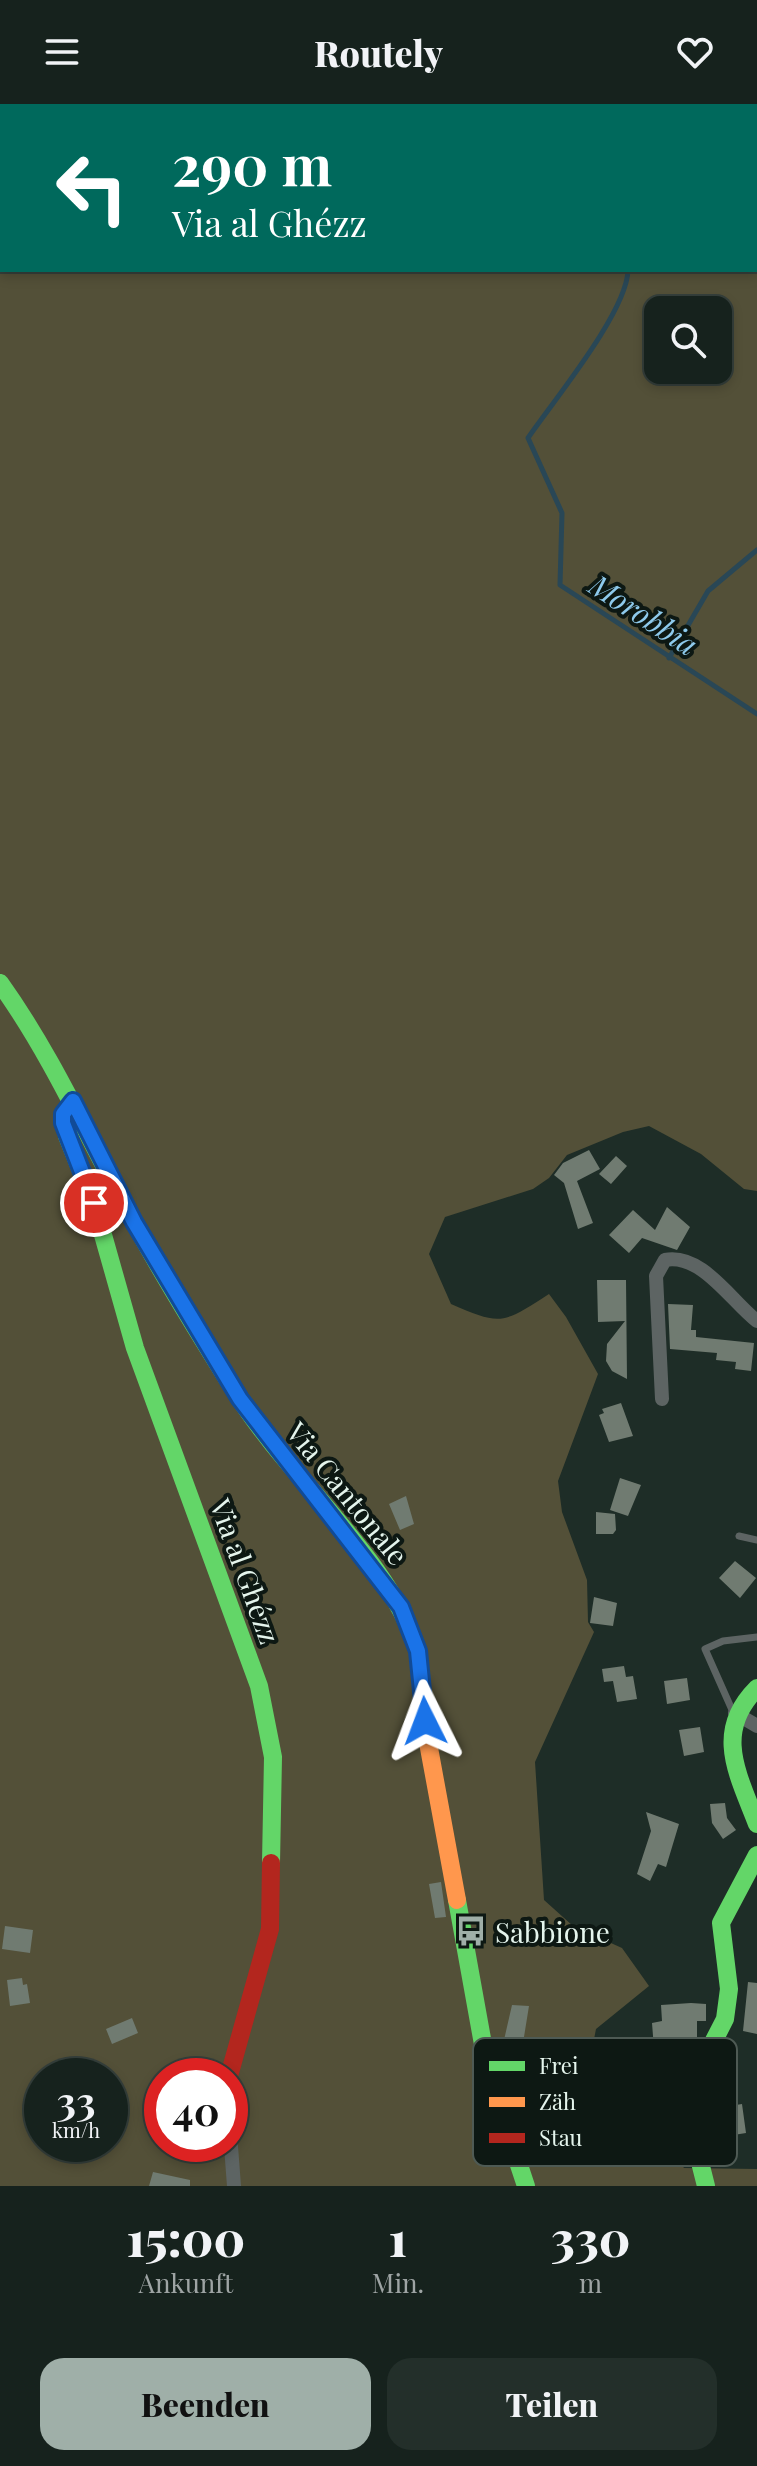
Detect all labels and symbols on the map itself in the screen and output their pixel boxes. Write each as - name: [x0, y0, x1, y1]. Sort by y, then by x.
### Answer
- water label: Morobbia: [580, 563, 706, 664]
- pin: [60, 1169, 128, 1237]
- street label: Via Cantonale: [278, 1413, 417, 1572]
- street label: Via al Ghézz: [202, 1493, 289, 1648]
- position arrow: [383, 1679, 467, 1763]
- place label: Sabbione: [495, 1913, 610, 1950]
- bus stop icon: Sabbione: [454, 1914, 488, 1948]
- legend: [473, 2038, 737, 2166]
- text: Frei: [539, 2050, 578, 2080]
- speed limit sign: 40: [144, 2058, 248, 2162]
- text: Zäh: [539, 2086, 576, 2116]
- text: Stau: [539, 2122, 583, 2152]

